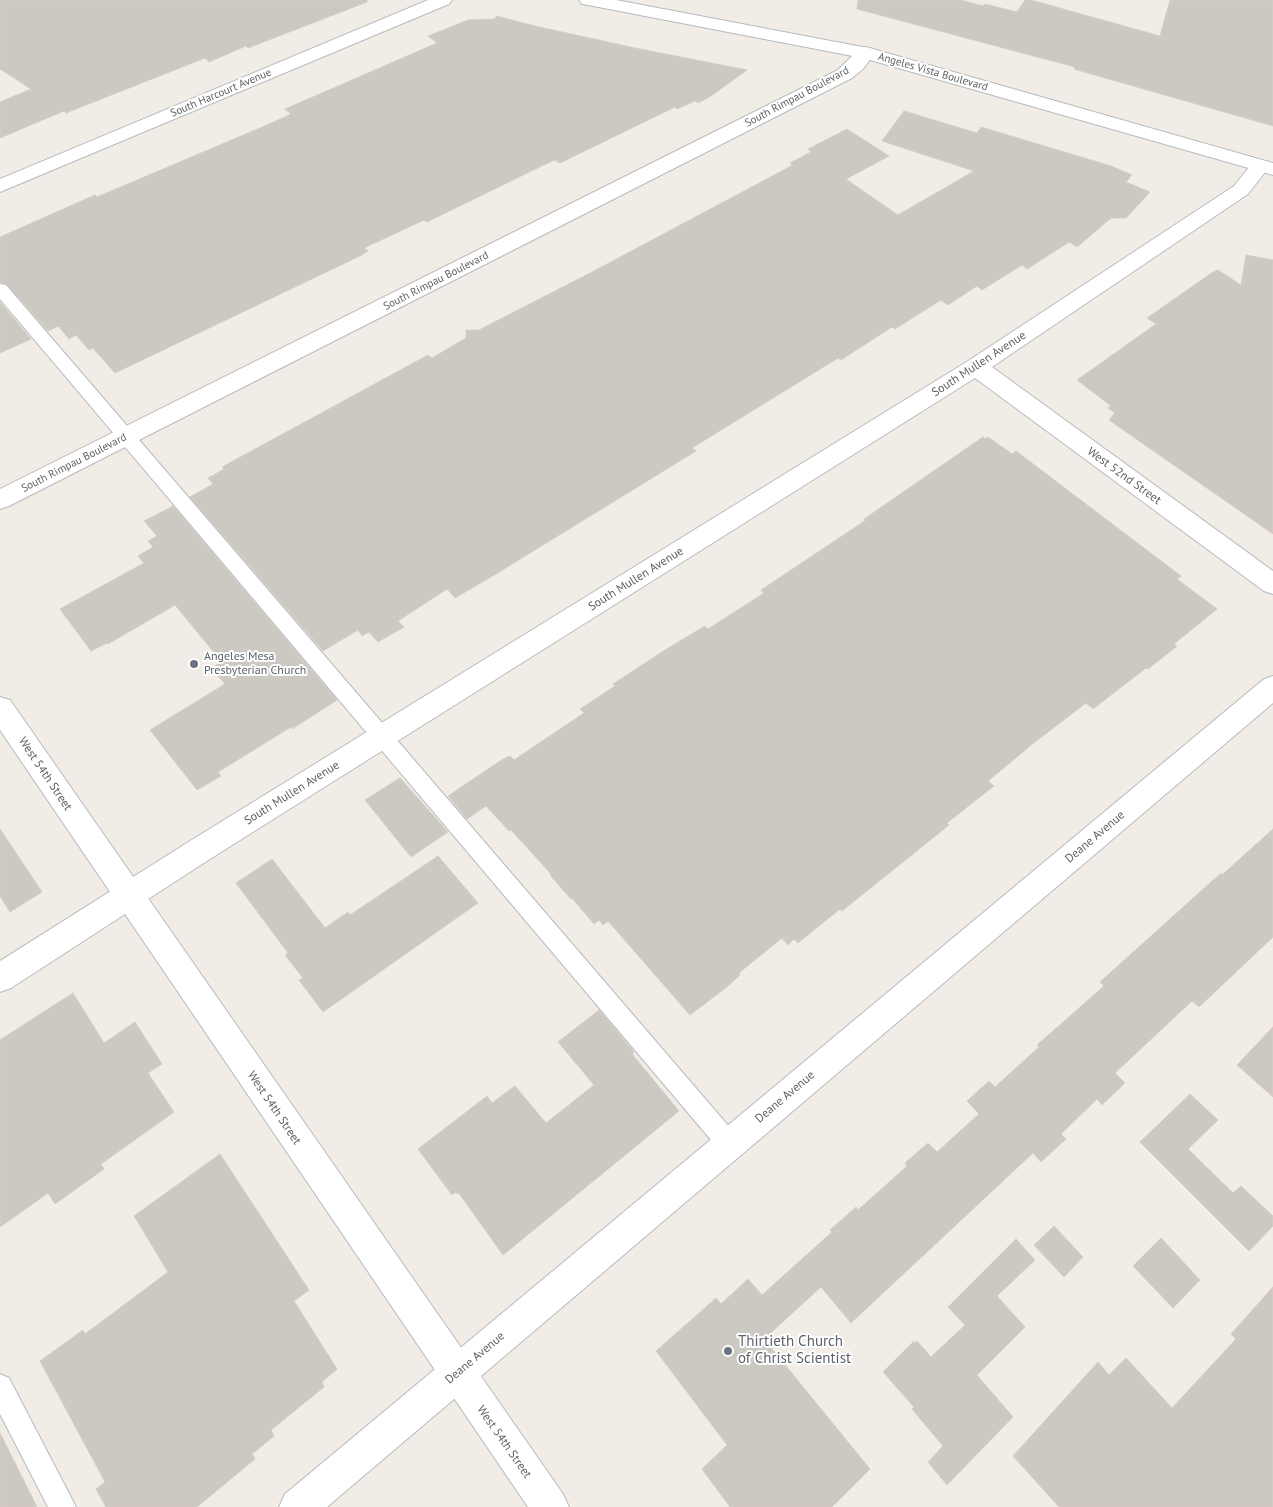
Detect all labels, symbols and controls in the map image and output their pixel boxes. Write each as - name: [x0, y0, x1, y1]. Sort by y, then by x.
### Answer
- street label: Angeles Vista Boulevard: [877, 50, 989, 94]
- street label: South Rimpau Boulevard: [743, 64, 851, 130]
- street label: South Harcourt Avenue: [168, 66, 274, 120]
- street label: South Rimpau Boulevard: [381, 249, 491, 313]
- street label: South Mullen Avenue: [929, 328, 1029, 400]
- street label: South Rimpau Boulevard: [19, 431, 129, 495]
- street label: West 52nd Street: [1084, 444, 1164, 508]
- street label: South Mullen Avenue: [586, 544, 686, 614]
- place label: Angeles Mesa Presbyterian Church: [204, 650, 306, 678]
- marker: Angeles Mesa Presbyterian Church: [188, 658, 200, 670]
- street label: West 54th Street: [15, 735, 75, 813]
- street label: South Mullen Avenue: [242, 758, 342, 828]
- street label: Deane Avenue: [1062, 808, 1128, 866]
- street label: Deane Avenue: [752, 1068, 818, 1126]
- street label: West 54th Street: [244, 1069, 304, 1147]
- street label: Deane Avenue: [442, 1329, 508, 1387]
- place label: Thirtieth Church of Christ Scientist: [738, 1333, 851, 1368]
- marker: Thirtieth Church of Christ Scientist: [722, 1345, 734, 1357]
- street label: West 54th Street: [474, 1403, 534, 1481]

